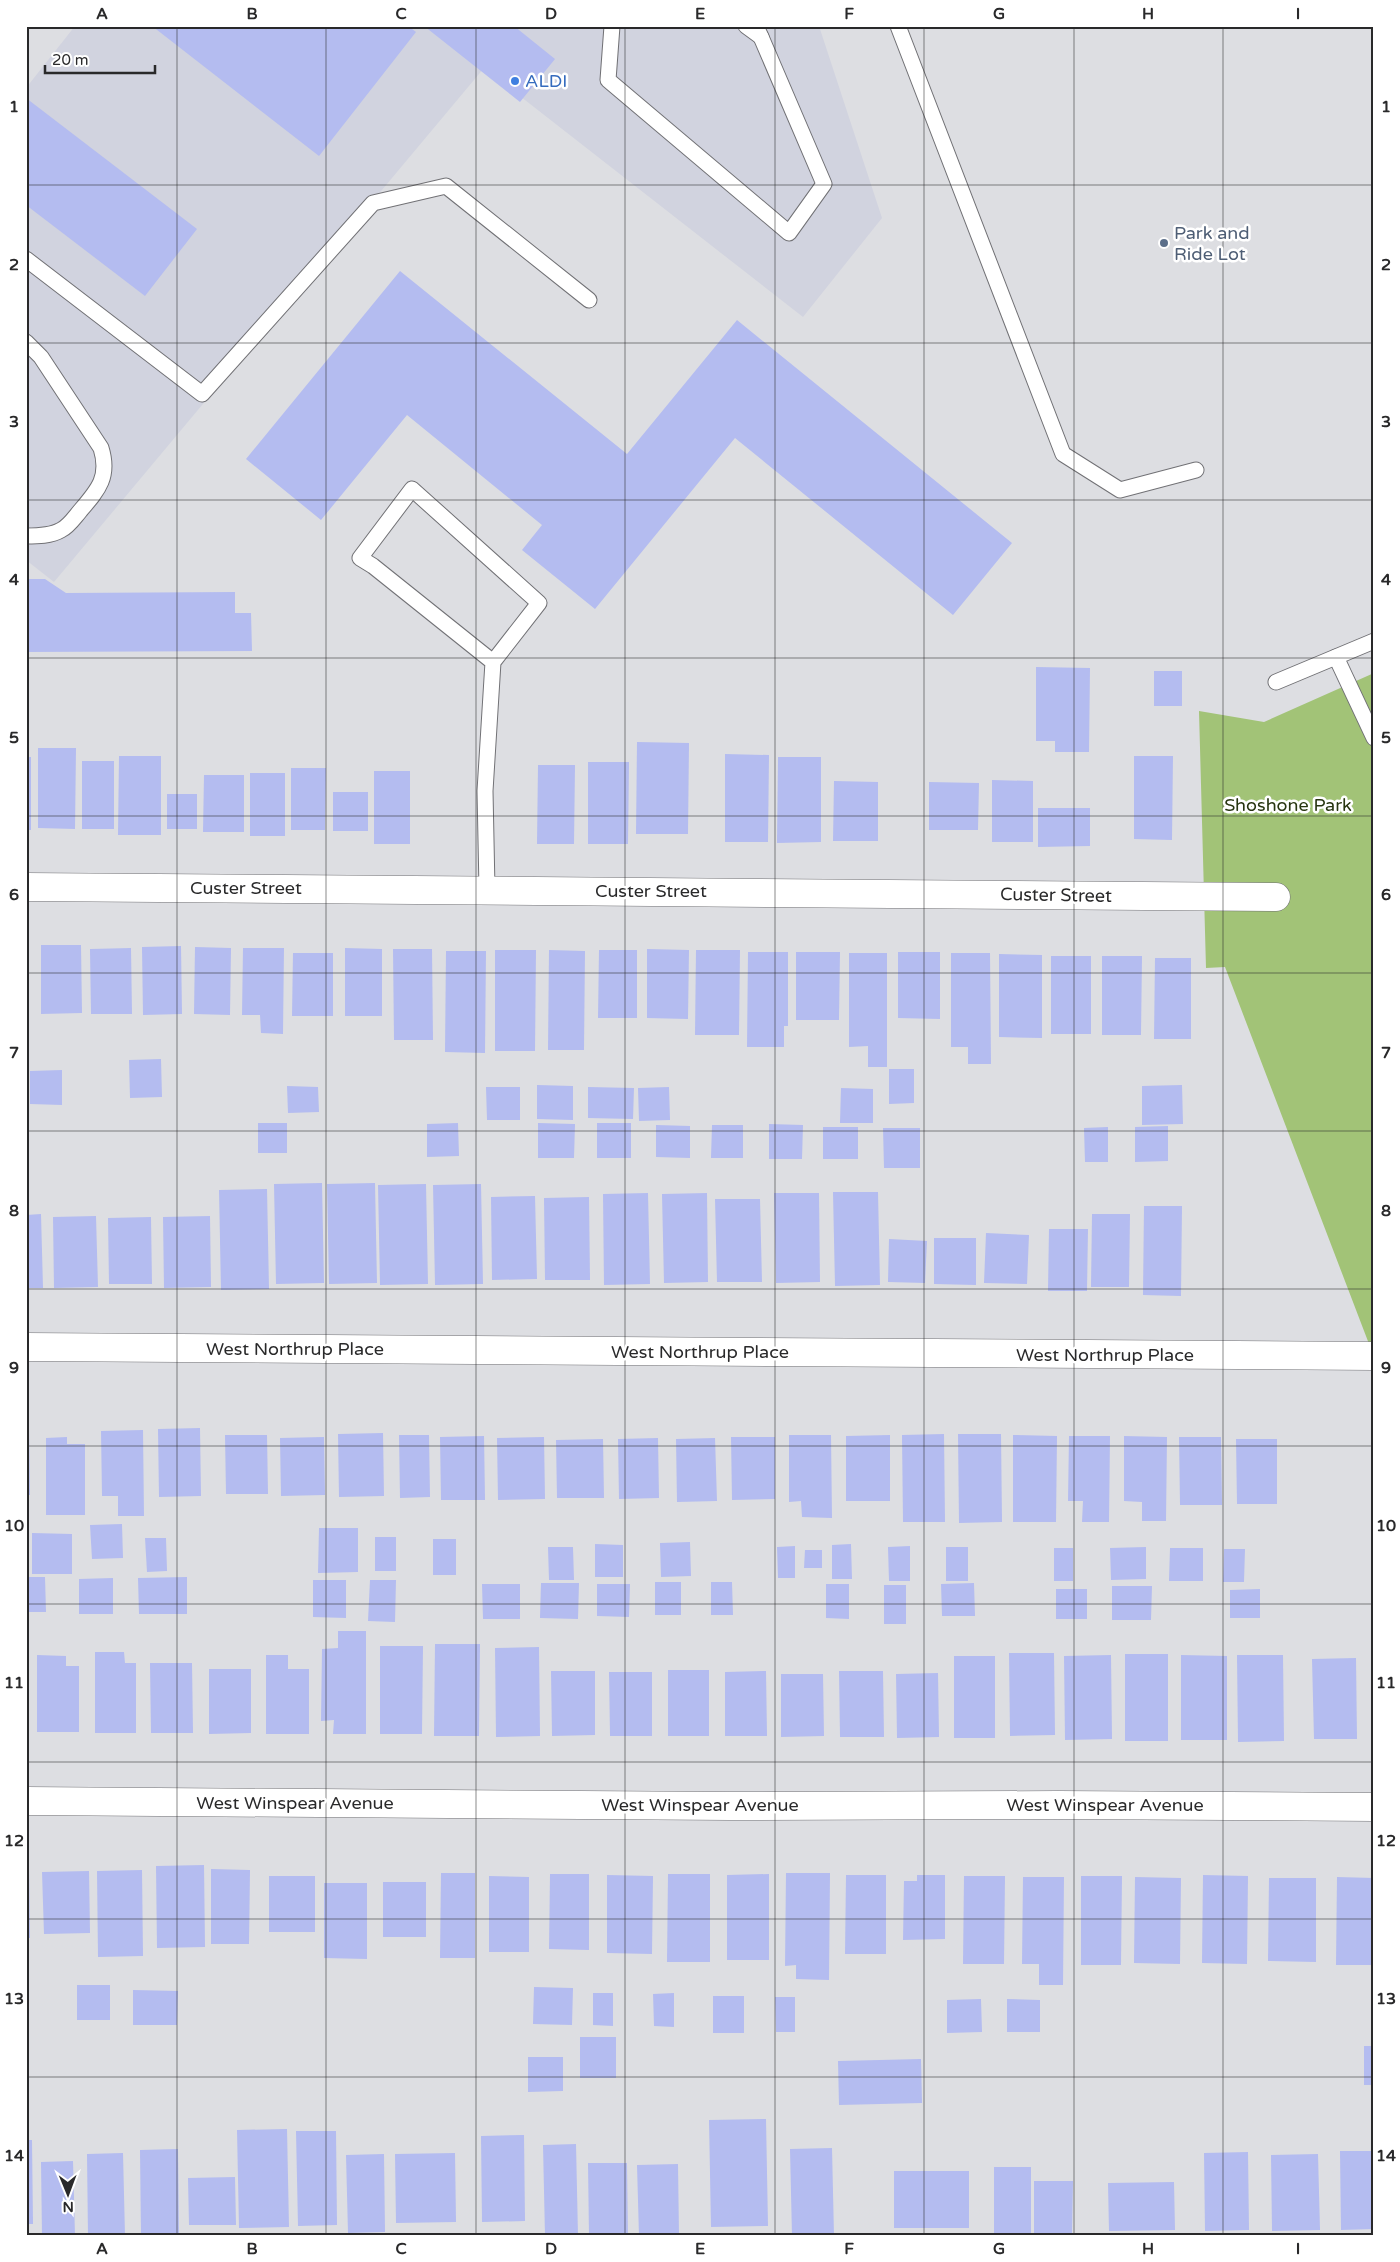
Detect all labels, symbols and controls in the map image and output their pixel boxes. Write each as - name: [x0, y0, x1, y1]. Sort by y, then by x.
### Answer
- text: A: [96, 4, 108, 24]
- text: B: [246, 4, 258, 24]
- text: C: [395, 4, 407, 24]
- text: D: [545, 4, 557, 24]
- text: E: [695, 4, 705, 24]
- text: F: [844, 4, 854, 24]
- text: G: [993, 4, 1005, 24]
- text: H: [1142, 4, 1154, 24]
- text: I: [1296, 4, 1300, 24]
- scale bar: [45, 42, 155, 74]
- text: 20 m: [52, 51, 89, 69]
- place label: ALDI: [525, 70, 567, 92]
- marker: ALDI: [509, 75, 521, 87]
- text: 1: [9, 97, 19, 117]
- text: 1: [1381, 97, 1391, 117]
- place label: Park and Ride Lot: [1174, 222, 1250, 265]
- marker: Park and Ride Lot: [1158, 237, 1170, 249]
- text: 2: [9, 255, 19, 275]
- text: 2: [1381, 255, 1391, 275]
- text: 3: [9, 412, 19, 432]
- text: 3: [1381, 412, 1391, 432]
- text: 4: [9, 570, 19, 590]
- text: 4: [1381, 570, 1391, 590]
- text: 5: [9, 728, 19, 748]
- text: 5: [1381, 728, 1391, 748]
- park label: Shoshone Park: [1224, 794, 1352, 816]
- street label: Custer Street: [190, 877, 302, 899]
- street label: Custer Street: [595, 880, 707, 902]
- street label: Custer Street: [1000, 883, 1112, 907]
- text: 6: [9, 885, 19, 905]
- text: 6: [1381, 885, 1391, 905]
- text: 7: [9, 1043, 19, 1063]
- text: 7: [1381, 1043, 1391, 1063]
- text: 8: [9, 1201, 19, 1221]
- text: 8: [1381, 1201, 1391, 1221]
- street label: West Northrup Place: [206, 1338, 384, 1360]
- street label: West Northrup Place: [611, 1341, 789, 1363]
- street label: West Northrup Place: [1016, 1344, 1194, 1366]
- text: 9: [9, 1358, 19, 1378]
- text: 9: [1381, 1358, 1391, 1378]
- text: 10: [4, 1516, 24, 1536]
- text: 10: [1376, 1516, 1396, 1536]
- text: 11: [4, 1673, 24, 1693]
- text: 11: [1376, 1673, 1396, 1693]
- street label: West Winspear Avenue: [196, 1792, 394, 1814]
- street label: West Winspear Avenue: [601, 1794, 799, 1816]
- street label: West Winspear Avenue: [1006, 1794, 1204, 1816]
- text: 12: [4, 1831, 24, 1851]
- text: 12: [1376, 1831, 1396, 1851]
- text: 13: [4, 1989, 24, 2009]
- text: 13: [1376, 1989, 1396, 2009]
- text: 14: [4, 2146, 24, 2166]
- text: 14: [1376, 2146, 1396, 2166]
- north arrow: [42, 2170, 92, 2220]
- text: N: [62, 2198, 74, 2215]
- text: A: [96, 2239, 108, 2259]
- text: B: [246, 2239, 258, 2259]
- text: C: [395, 2239, 407, 2259]
- text: D: [545, 2239, 557, 2259]
- text: E: [695, 2239, 705, 2259]
- text: F: [844, 2239, 854, 2259]
- text: G: [993, 2239, 1005, 2259]
- text: H: [1142, 2239, 1154, 2259]
- text: I: [1296, 2239, 1300, 2259]

